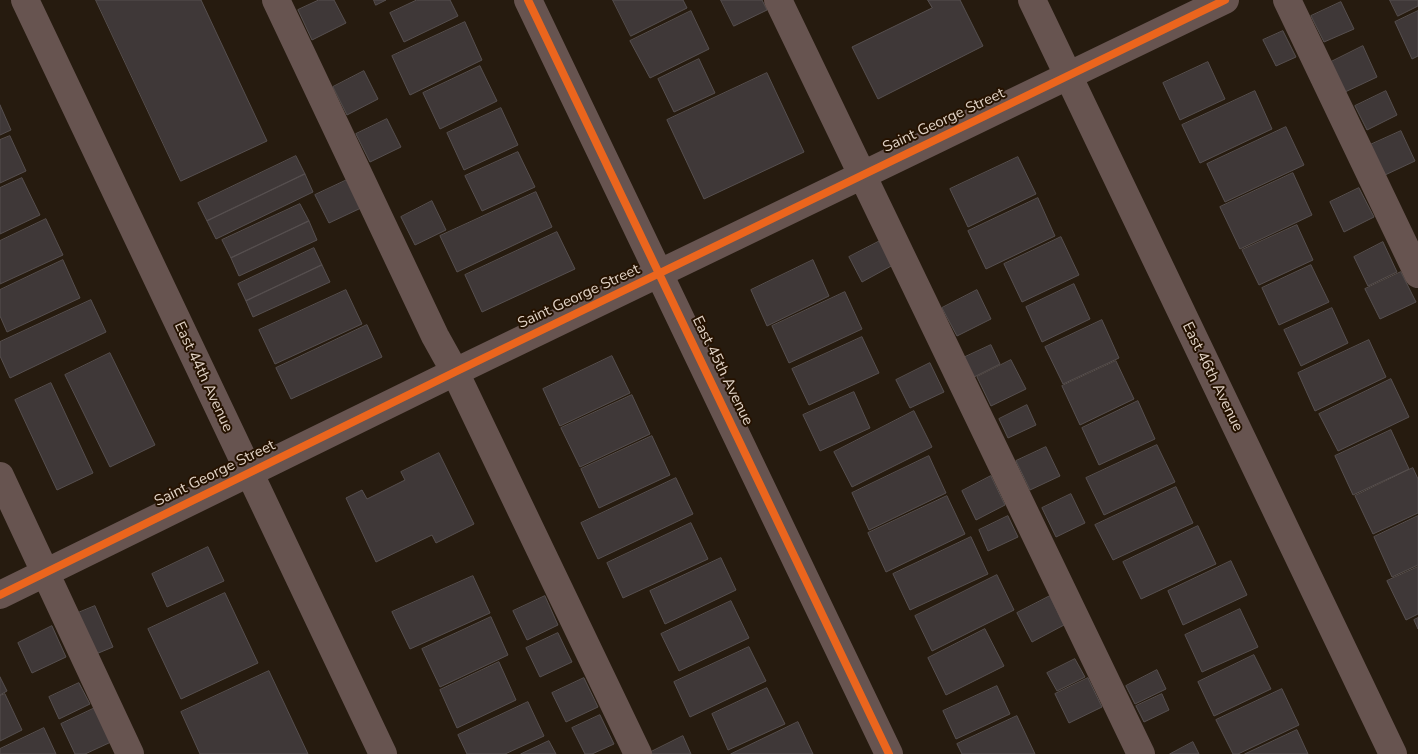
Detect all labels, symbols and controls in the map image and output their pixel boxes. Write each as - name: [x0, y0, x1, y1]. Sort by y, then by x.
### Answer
- street label: Saint George Street: [880, 85, 1008, 157]
- street label: Saint George Street: [515, 261, 643, 333]
- street label: East 45th Avenue: [688, 313, 756, 429]
- street label: East 44th Avenue: [170, 319, 236, 435]
- street label: East 46th Avenue: [1178, 319, 1246, 435]
- street label: Saint George Street: [152, 437, 278, 511]

